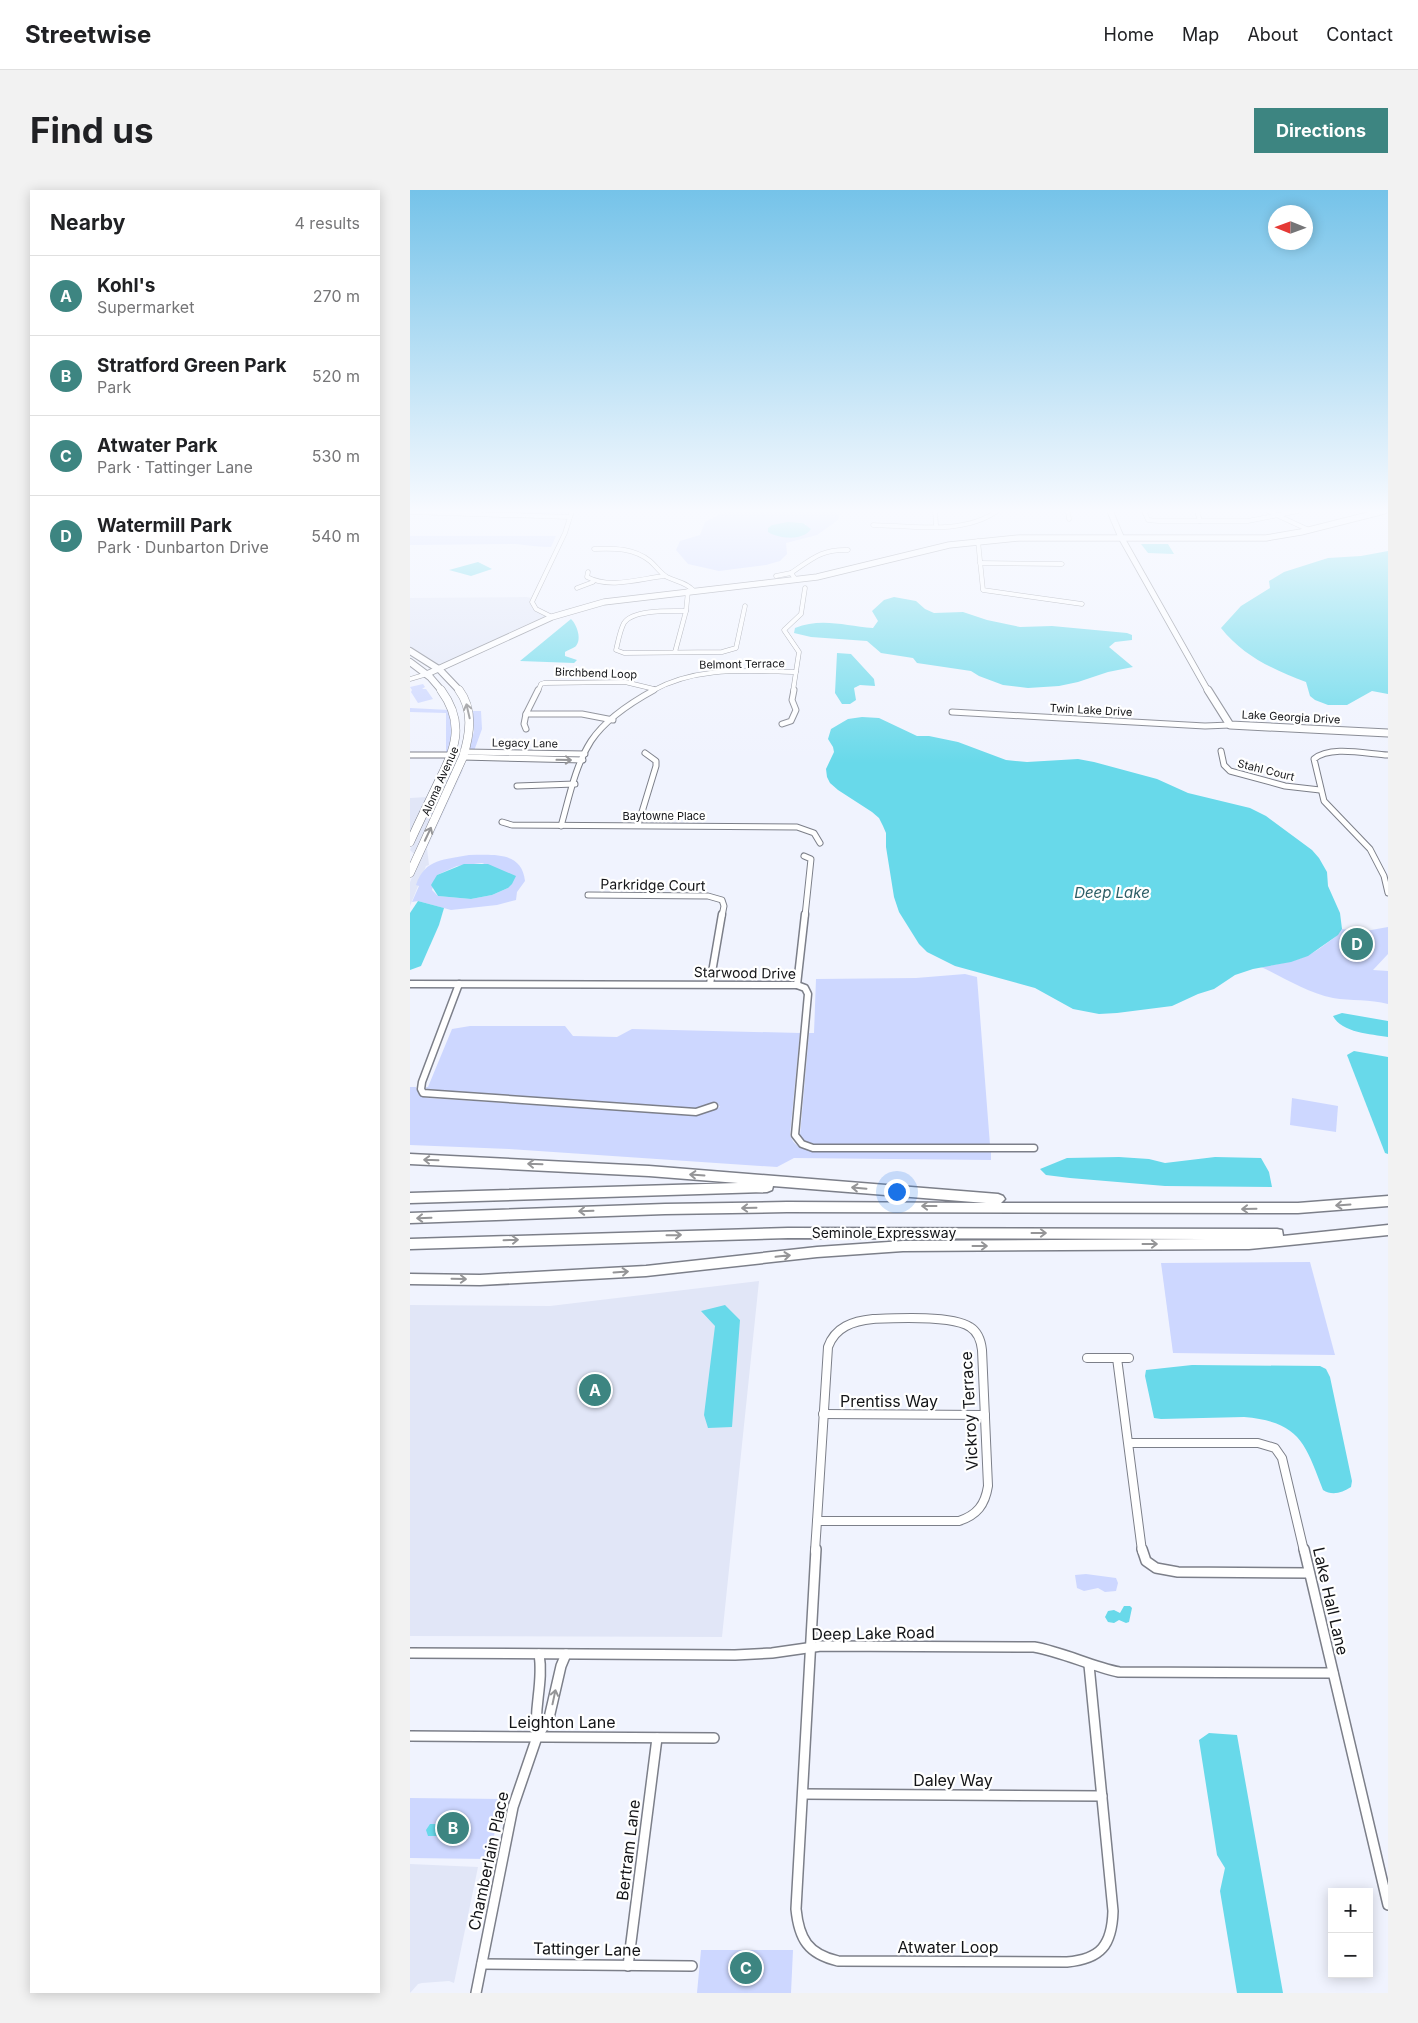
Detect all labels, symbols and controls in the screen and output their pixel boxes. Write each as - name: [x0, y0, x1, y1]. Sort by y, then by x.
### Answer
- text: Streetwise: [25, 20, 151, 49]
- text: Home: [1104, 24, 1154, 45]
- text: Map: [1182, 24, 1219, 45]
- text: About: [1247, 24, 1298, 45]
- text: Contact: [1326, 24, 1393, 45]
- button: Directions: [1254, 108, 1388, 153]
- text: Find us: [30, 109, 154, 151]
- north arrow: [1268, 205, 1313, 250]
- text: Nearby: [50, 210, 125, 235]
- text: 4 results: [295, 213, 360, 233]
- text: Kohl's: [97, 274, 155, 297]
- text: A: [60, 286, 72, 306]
- text: 270 m: [313, 286, 360, 306]
- text: Supermarket: [97, 297, 194, 317]
- text: Stratford Green Park: [97, 354, 286, 377]
- text: B: [61, 366, 71, 386]
- text: 520 m: [312, 366, 360, 386]
- text: Park: [97, 377, 131, 397]
- text: Atwater Park: [97, 434, 218, 457]
- text: C: [60, 446, 72, 466]
- text: 530 m: [312, 446, 360, 466]
- text: Park · Tattinger Lane: [97, 457, 253, 477]
- text: Watermill Park: [97, 514, 232, 537]
- text: D: [60, 526, 72, 546]
- text: 540 m: [311, 526, 360, 546]
- text: Park · Dunbarton Drive: [97, 537, 269, 557]
- street label: Belmont Terrace: [699, 656, 785, 672]
- street label: Birchbend Loop: [555, 665, 638, 681]
- street label: Twin Lake Drive: [1049, 701, 1133, 719]
- one-way arrow: [463, 704, 472, 720]
- street label: Lake Georgia Drive: [1241, 707, 1341, 727]
- street label: Legacy Lane: [492, 735, 558, 751]
- street label: Aloma Avenue: [418, 744, 462, 818]
- one-way arrow: [556, 755, 572, 764]
- street label: Stahl Court: [1236, 756, 1296, 784]
- street label: Baytowne Place: [622, 809, 706, 823]
- one-way arrow: [424, 827, 433, 842]
- street label: Parkridge Court: [600, 875, 706, 894]
- water label: Deep Lake: [1074, 883, 1150, 902]
- pin: D: [1341, 925, 1373, 963]
- street label: Starwood Drive: [694, 963, 796, 982]
- one-way arrow: [423, 1155, 439, 1164]
- one-way arrow: [528, 1159, 544, 1169]
- one-way arrow: [690, 1170, 706, 1179]
- your location: [884, 1179, 910, 1205]
- one-way arrow: [852, 1184, 868, 1193]
- one-way arrow: [1335, 1200, 1351, 1210]
- one-way arrow: [921, 1201, 937, 1211]
- one-way arrow: [741, 1203, 757, 1212]
- one-way arrow: [1241, 1204, 1257, 1213]
- one-way arrow: [578, 1207, 594, 1216]
- one-way arrow: [416, 1213, 432, 1222]
- street label: Seminole Expressway: [812, 1224, 956, 1241]
- one-way arrow: [1030, 1228, 1046, 1238]
- one-way arrow: [665, 1230, 681, 1240]
- one-way arrow: [503, 1236, 519, 1245]
- one-way arrow: [1142, 1239, 1158, 1249]
- one-way arrow: [972, 1241, 988, 1251]
- one-way arrow: [774, 1251, 790, 1261]
- one-way arrow: [613, 1268, 629, 1277]
- one-way arrow: [450, 1274, 466, 1284]
- street label: Vickroy Terrace: [956, 1351, 982, 1471]
- pin: A: [579, 1371, 611, 1409]
- street label: Prentiss Way: [840, 1391, 938, 1411]
- street label: Lake Hall Lane: [1309, 1545, 1353, 1657]
- street label: Deep Lake Road: [811, 1622, 935, 1644]
- one-way arrow: [550, 1689, 560, 1705]
- street label: Leighton Lane: [509, 1712, 615, 1732]
- street label: Daley Way: [913, 1770, 993, 1790]
- street label: Chamberlain Place: [463, 1790, 513, 1932]
- street label: Bertram Lane: [612, 1798, 644, 1902]
- pin: B: [437, 1809, 469, 1847]
- map controls: [1328, 1888, 1373, 1978]
- button: +: [1328, 1888, 1373, 1933]
- button: −: [1328, 1933, 1373, 1978]
- street label: Atwater Loop: [897, 1937, 999, 1957]
- street label: Tattinger Lane: [533, 1938, 641, 1960]
- pin: C: [730, 1949, 762, 1987]

